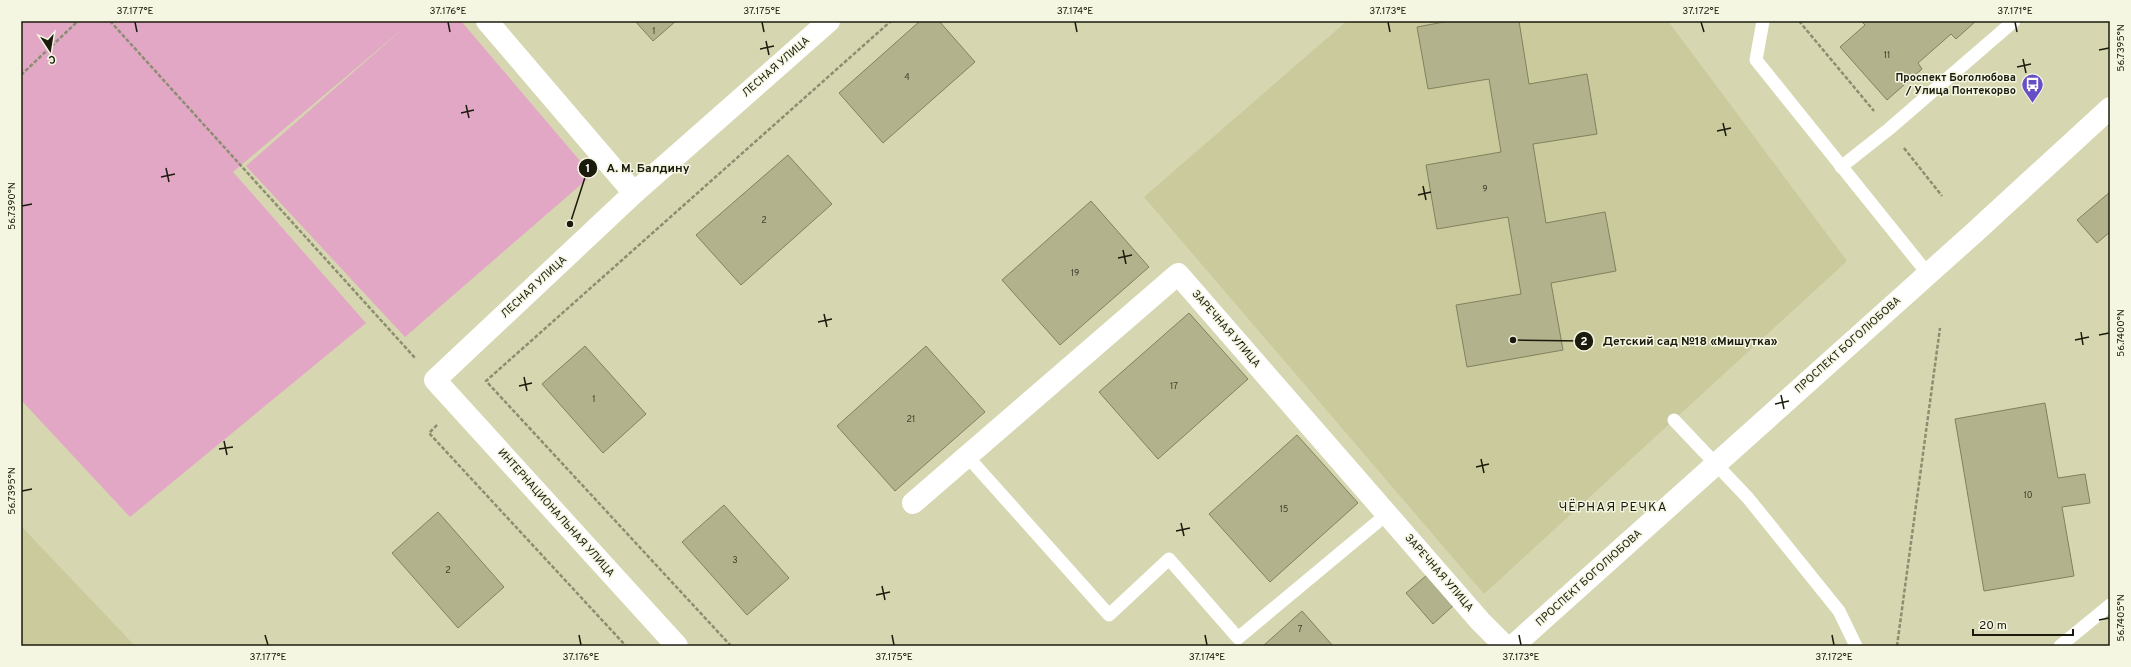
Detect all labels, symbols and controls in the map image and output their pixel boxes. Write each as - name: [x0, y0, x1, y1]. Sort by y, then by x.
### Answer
- text: 37.177°E: [117, 5, 153, 18]
- text: 37.176°E: [430, 5, 466, 18]
- text: 37.175°E: [743, 5, 781, 18]
- text: 37.174°E: [1057, 5, 1093, 18]
- text: 37.173°E: [1369, 5, 1407, 18]
- text: 37.172°E: [1682, 5, 1720, 18]
- text: 37.171°E: [1997, 5, 2033, 18]
- text: 56.7395°N: [2115, 24, 2128, 72]
- house number: 1: [652, 26, 656, 37]
- north arrow: [30, 30, 70, 70]
- street label: ЛЕСНАЯ УЛИЦА: [739, 34, 813, 100]
- house number: 11: [1884, 50, 1890, 61]
- text: С: [47, 51, 57, 66]
- place label: Проспект Боголюбова / Улица Понтекорво: [1895, 71, 2016, 98]
- bus stop icon: Проспект Боголюбова / Улица Понтекорво: [2019, 71, 2045, 104]
- house number: 4: [904, 72, 910, 83]
- callout: А. М. Балдину: [578, 156, 697, 180]
- text: 1: [586, 161, 590, 177]
- text: А. М. Балдину: [607, 161, 690, 177]
- text: 56.7390°N: [6, 182, 19, 230]
- house number: 9: [1482, 184, 1488, 195]
- house number: 2: [761, 215, 767, 226]
- street label: ЛЕСНАЯ УЛИЦА: [498, 253, 570, 321]
- house number: 19: [1071, 268, 1079, 279]
- street label: ЗАРЕЧНАЯ УЛИЦА: [1188, 287, 1264, 371]
- street label: ПРОСПЕКТ БОГОЛЮБОВА: [1792, 294, 1904, 396]
- text: 56.7400°N: [2115, 309, 2128, 357]
- callout: Детский сад №18 «Мишутка»: [1574, 329, 1785, 353]
- text: 2: [1580, 334, 1588, 350]
- text: Детский сад №18 «Мишутка»: [1603, 334, 1778, 350]
- house number: 17: [1170, 381, 1178, 392]
- house number: 1: [592, 394, 596, 405]
- house number: 21: [907, 414, 915, 425]
- street label: ИНТЕРНАЦИОНАЛЬНАЯ УЛИЦА: [495, 446, 617, 580]
- text: 56.7395°N: [6, 467, 19, 515]
- house number: 10: [2023, 490, 2033, 501]
- district label: ЧЁРНАЯ РЕЧКА: [1558, 498, 1668, 516]
- house number: 15: [1280, 504, 1288, 515]
- street label: ПРОСПЕКТ БОГОЛЮБОВА: [1533, 527, 1645, 629]
- street label: ЗАРЕЧНАЯ УЛИЦА: [1401, 531, 1477, 615]
- house number: 3: [732, 555, 738, 566]
- house number: 2: [445, 565, 451, 576]
- text: 56.7405°N: [2115, 594, 2128, 642]
- scale bar: [1973, 611, 2073, 637]
- text: 20 m: [1979, 618, 2007, 634]
- house number: 7: [1298, 624, 1303, 635]
- text: 37.177°E: [250, 651, 286, 664]
- text: 37.176°E: [563, 651, 599, 664]
- text: 37.175°E: [875, 651, 913, 664]
- text: 37.174°E: [1189, 651, 1225, 664]
- text: 37.173°E: [1502, 651, 1540, 664]
- text: 37.172°E: [1815, 651, 1853, 664]

